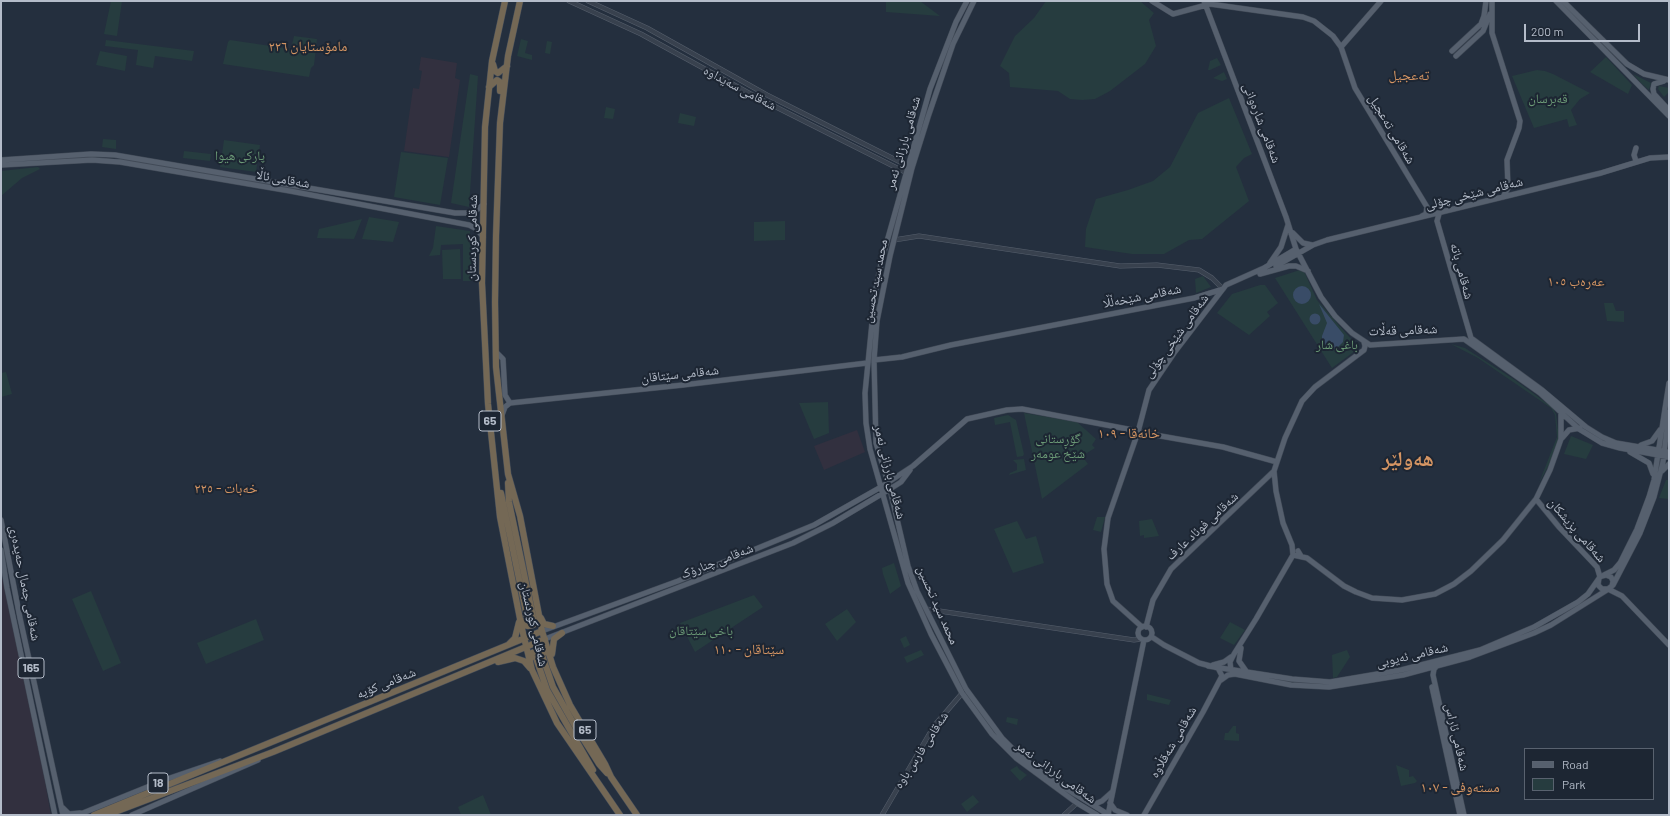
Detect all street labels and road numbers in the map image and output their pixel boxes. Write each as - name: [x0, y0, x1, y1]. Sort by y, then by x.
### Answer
- street label: شەقامی سەیداوە: [701, 62, 779, 114]
- street label: شەقامی شارەوانی: [1240, 81, 1284, 165]
- street label: شەقامی تەعجیل: [1365, 91, 1419, 167]
- street label: شەقامی بارزانی نەمر: [882, 95, 924, 191]
- street label: شه‌قامی ئاڵا: [255, 167, 311, 191]
- street label: شەقامی شێخی چۆلی: [1424, 173, 1524, 213]
- street label: شەقامی کوردستان: [463, 195, 481, 281]
- street label: محمد سید تحسین: [859, 238, 891, 324]
- street label: شەقامی باتە: [1447, 241, 1477, 301]
- street label: شەقامی شێخەڵڵا: [1102, 281, 1182, 311]
- street label: شەقامی شێخی چۆلی: [1140, 291, 1212, 381]
- street label: شەقامی قەڵات: [1368, 321, 1438, 339]
- street label: شەقامی سێتاقان: [640, 362, 720, 386]
- road number: 65: [479, 411, 501, 431]
- street label: شەقامی بارزانی نەمر: [871, 423, 909, 521]
- street label: شەقامی فوئاد عارف: [1163, 489, 1241, 563]
- street label: شەقامی پزیشکان: [1545, 495, 1609, 565]
- street label: شەقامی جەمال حەیدەری: [6, 524, 44, 642]
- street label: شەقامی چنارۆک: [679, 540, 755, 582]
- street label: محمد سید تحسین: [914, 563, 962, 647]
- street label: شەقامی کوردستان: [517, 580, 551, 668]
- street label: شەقامی ئەیوبی: [1375, 639, 1449, 671]
- road number: 165: [18, 658, 44, 678]
- street label: شەقامی کۆیە: [354, 664, 418, 702]
- street label: شەقامی ئاراس: [1442, 702, 1472, 772]
- street label: شەقامی شەقڵاوە: [1146, 704, 1200, 780]
- street label: شەقامی فارس باوە: [890, 709, 952, 791]
- road number: 65: [574, 720, 596, 740]
- street label: شەقامی بارزانی نەمر: [1012, 737, 1100, 807]
- road number: 18: [148, 773, 168, 793]

